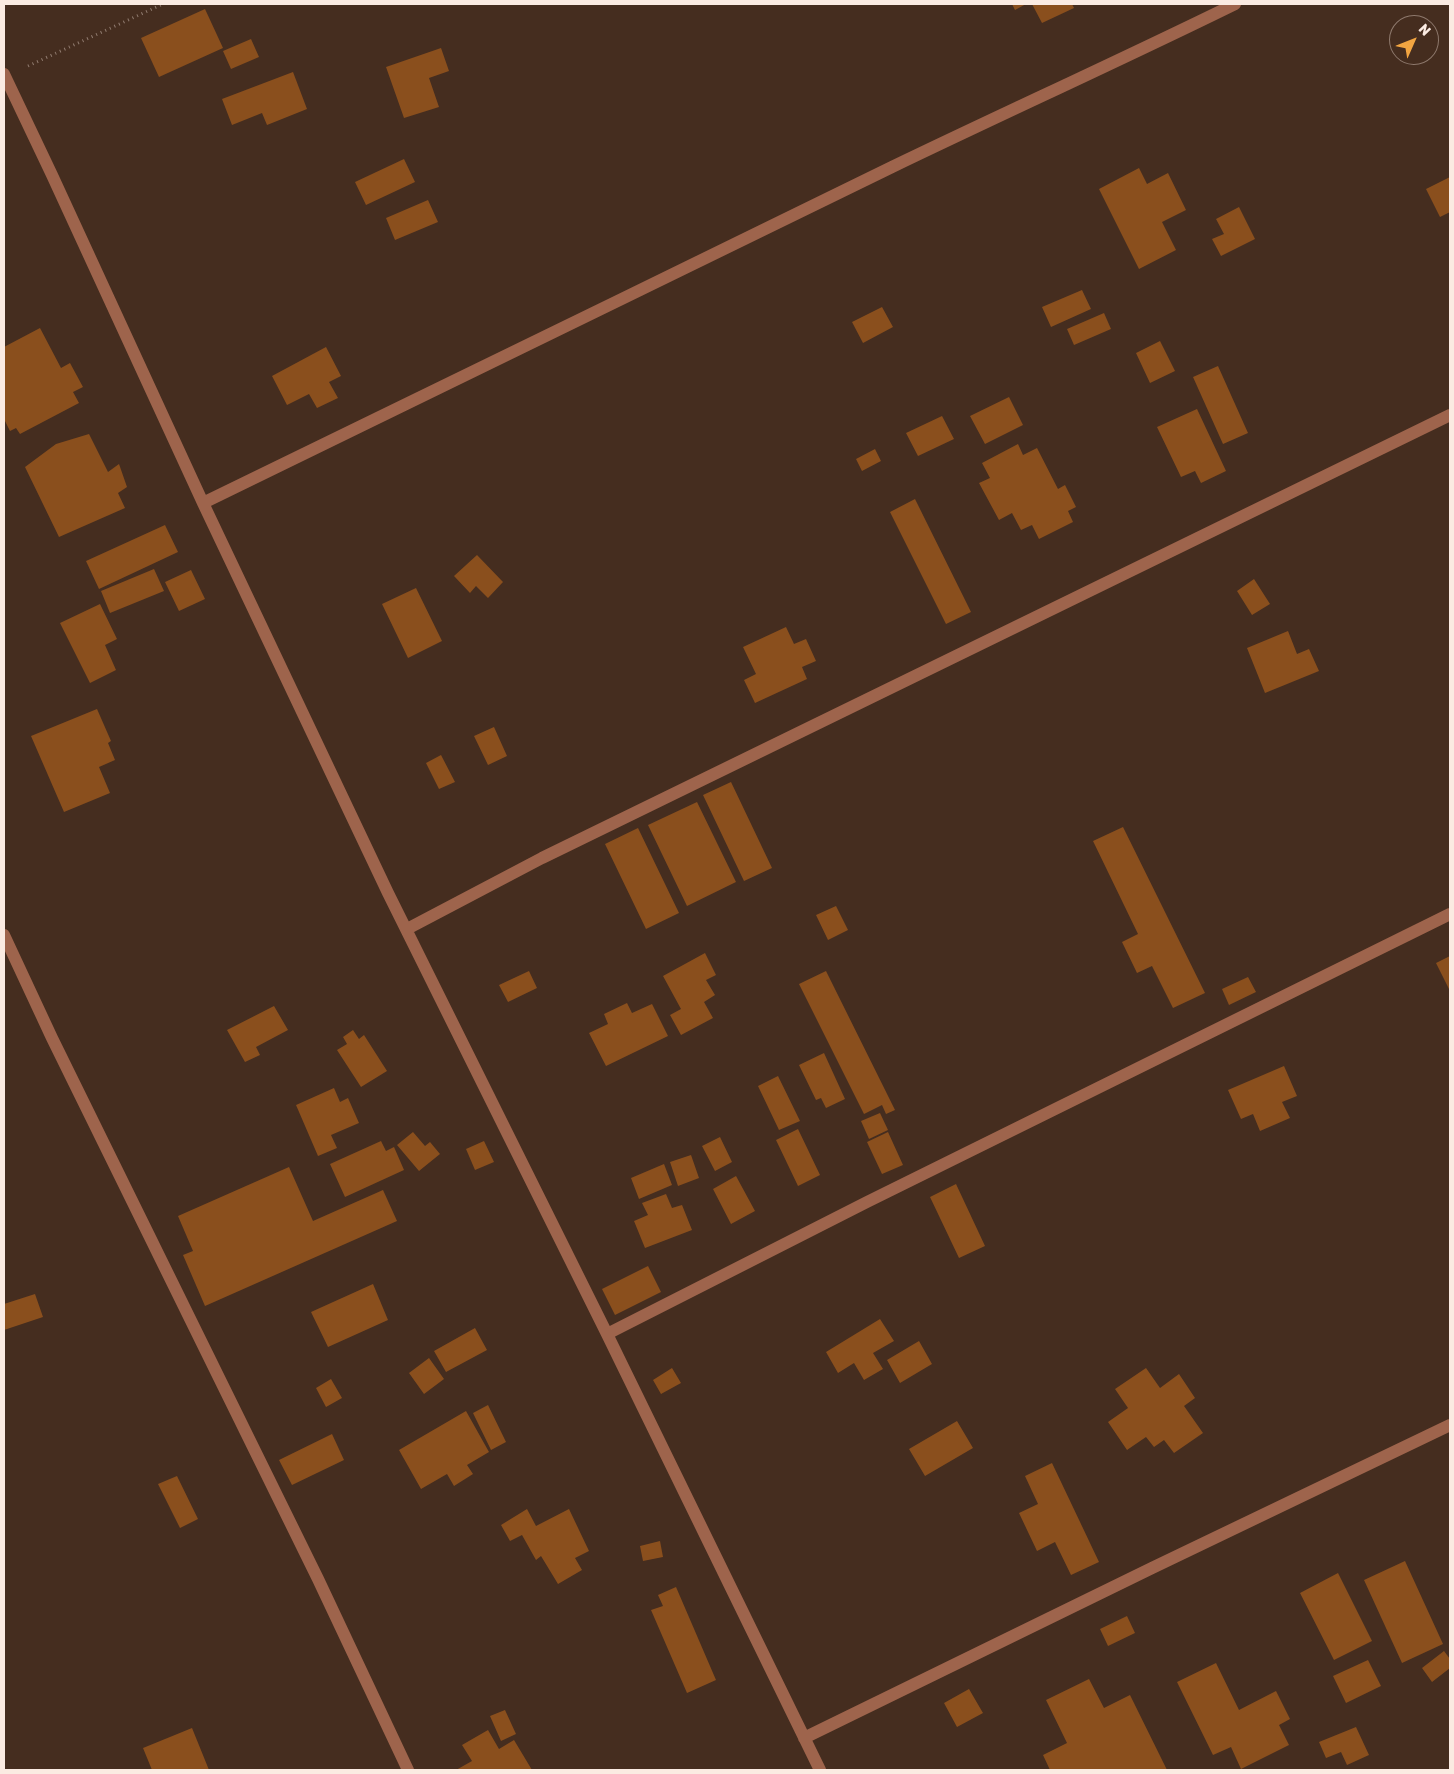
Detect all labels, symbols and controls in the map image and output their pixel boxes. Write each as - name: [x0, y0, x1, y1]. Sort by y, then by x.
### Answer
- north arrow: [1389, 15, 1439, 65]
- text: N: [1415, 20, 1434, 39]

